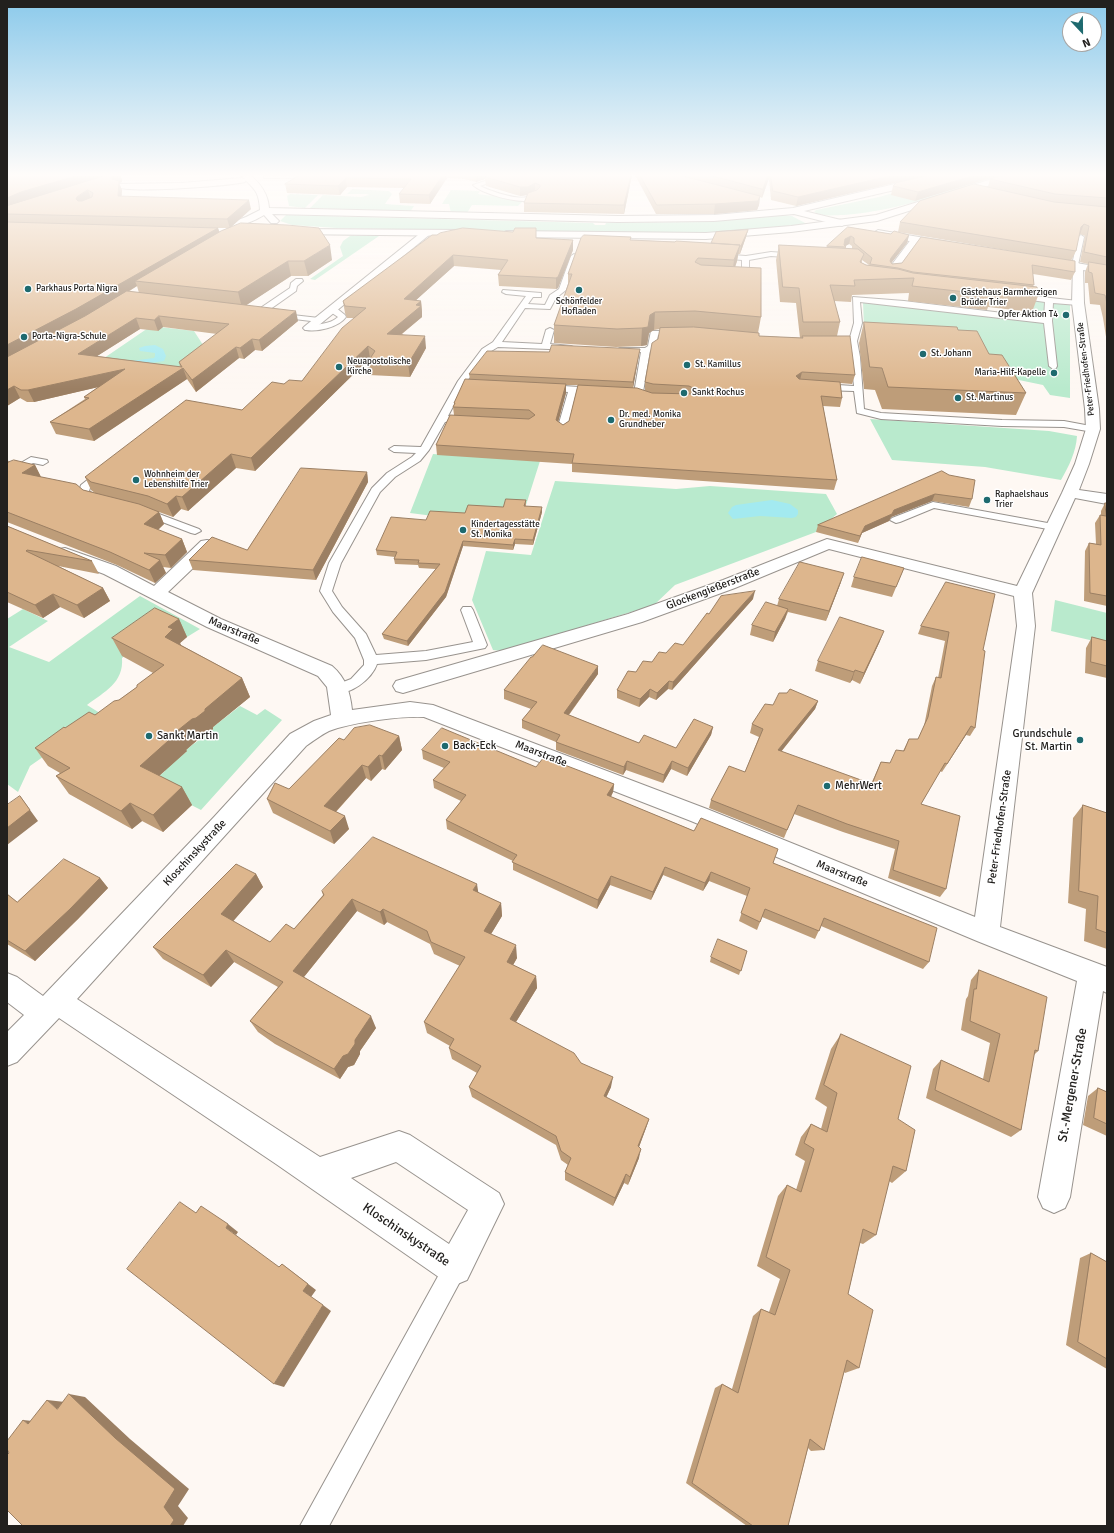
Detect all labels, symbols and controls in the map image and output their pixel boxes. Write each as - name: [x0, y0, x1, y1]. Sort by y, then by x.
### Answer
- north arrow: [1062, 12, 1102, 52]
- text: N: [1080, 35, 1092, 50]
- marker: Parkhaus Porta Nigra: [23, 284, 33, 294]
- place label: Parkhaus Porta Nigra: [36, 284, 117, 294]
- marker: Schönfelder Hofladen: [574, 285, 584, 295]
- place label: Gästehaus Barmherzigen Brüder Trier: [961, 288, 1057, 309]
- marker: Gästehaus Barmherzigen Brüder Trier: [948, 293, 958, 303]
- place label: Schönfelder Hofladen: [556, 297, 602, 318]
- place label: Opfer Aktion T4: [998, 310, 1058, 320]
- marker: Opfer Aktion T4: [1061, 310, 1071, 320]
- street label: Peter-Friedhofen-Straße: [1075, 322, 1097, 416]
- marker: Porta-Nigra-Schule: [19, 332, 29, 342]
- place label: Porta-Nigra-Schule: [32, 332, 106, 342]
- marker: St. Johann: [918, 349, 928, 359]
- place label: St. Johann: [931, 349, 971, 359]
- place label: Neuapostolische Kirche: [347, 357, 411, 378]
- marker: St. Kamillus: [682, 360, 692, 370]
- place label: St. Kamillus: [695, 360, 741, 370]
- marker: Neuapostolische Kirche: [334, 362, 344, 372]
- place label: Maria-Hilf-Kapelle: [974, 368, 1046, 378]
- marker: Maria-Hilf-Kapelle: [1049, 368, 1059, 378]
- marker: Sankt Rochus: [679, 388, 689, 398]
- place label: Sankt Rochus: [692, 388, 744, 398]
- marker: St. Martinus: [953, 393, 963, 403]
- place label: St. Martinus: [966, 393, 1013, 403]
- place label: Dr. med. Monika Grundheber: [619, 410, 681, 431]
- marker: Dr. med. Monika Grundheber: [606, 415, 616, 425]
- place label: Wohnheim der Lebenshilfe Trier: [144, 470, 208, 491]
- marker: Wohnheim der Lebenshilfe Trier: [131, 475, 141, 485]
- place label: Raphaelshaus Trier: [995, 490, 1049, 511]
- marker: Raphaelshaus Trier: [982, 495, 992, 505]
- place label: Kindertagesstätte St. Monika: [471, 520, 540, 541]
- marker: Kindertagesstätte St. Monika: [458, 525, 468, 535]
- street label: Glockengießerstraße: [664, 565, 762, 613]
- street label: Maarstraße: [206, 614, 262, 648]
- place label: Grundschule St. Martin: [1012, 727, 1072, 753]
- place label: Sankt Martin: [157, 729, 218, 743]
- marker: Sankt Martin: [144, 731, 154, 741]
- marker: Grundschule St. Martin: [1075, 735, 1085, 745]
- street label: Maarstraße: [513, 738, 569, 770]
- place label: Back-Eck: [453, 739, 496, 753]
- marker: Back-Eck: [440, 741, 450, 751]
- street label: Peter-Friedhofen-Straße: [985, 769, 1015, 885]
- place label: MehrWert: [835, 779, 882, 793]
- marker: MehrWert: [822, 781, 832, 791]
- street label: Kloschinskystraße: [161, 817, 229, 889]
- street label: Maarstraße: [814, 858, 870, 890]
- street label: St.-Mergener-Straße: [1055, 1027, 1091, 1143]
- street label: Kloschinskystraße: [359, 1200, 453, 1270]

